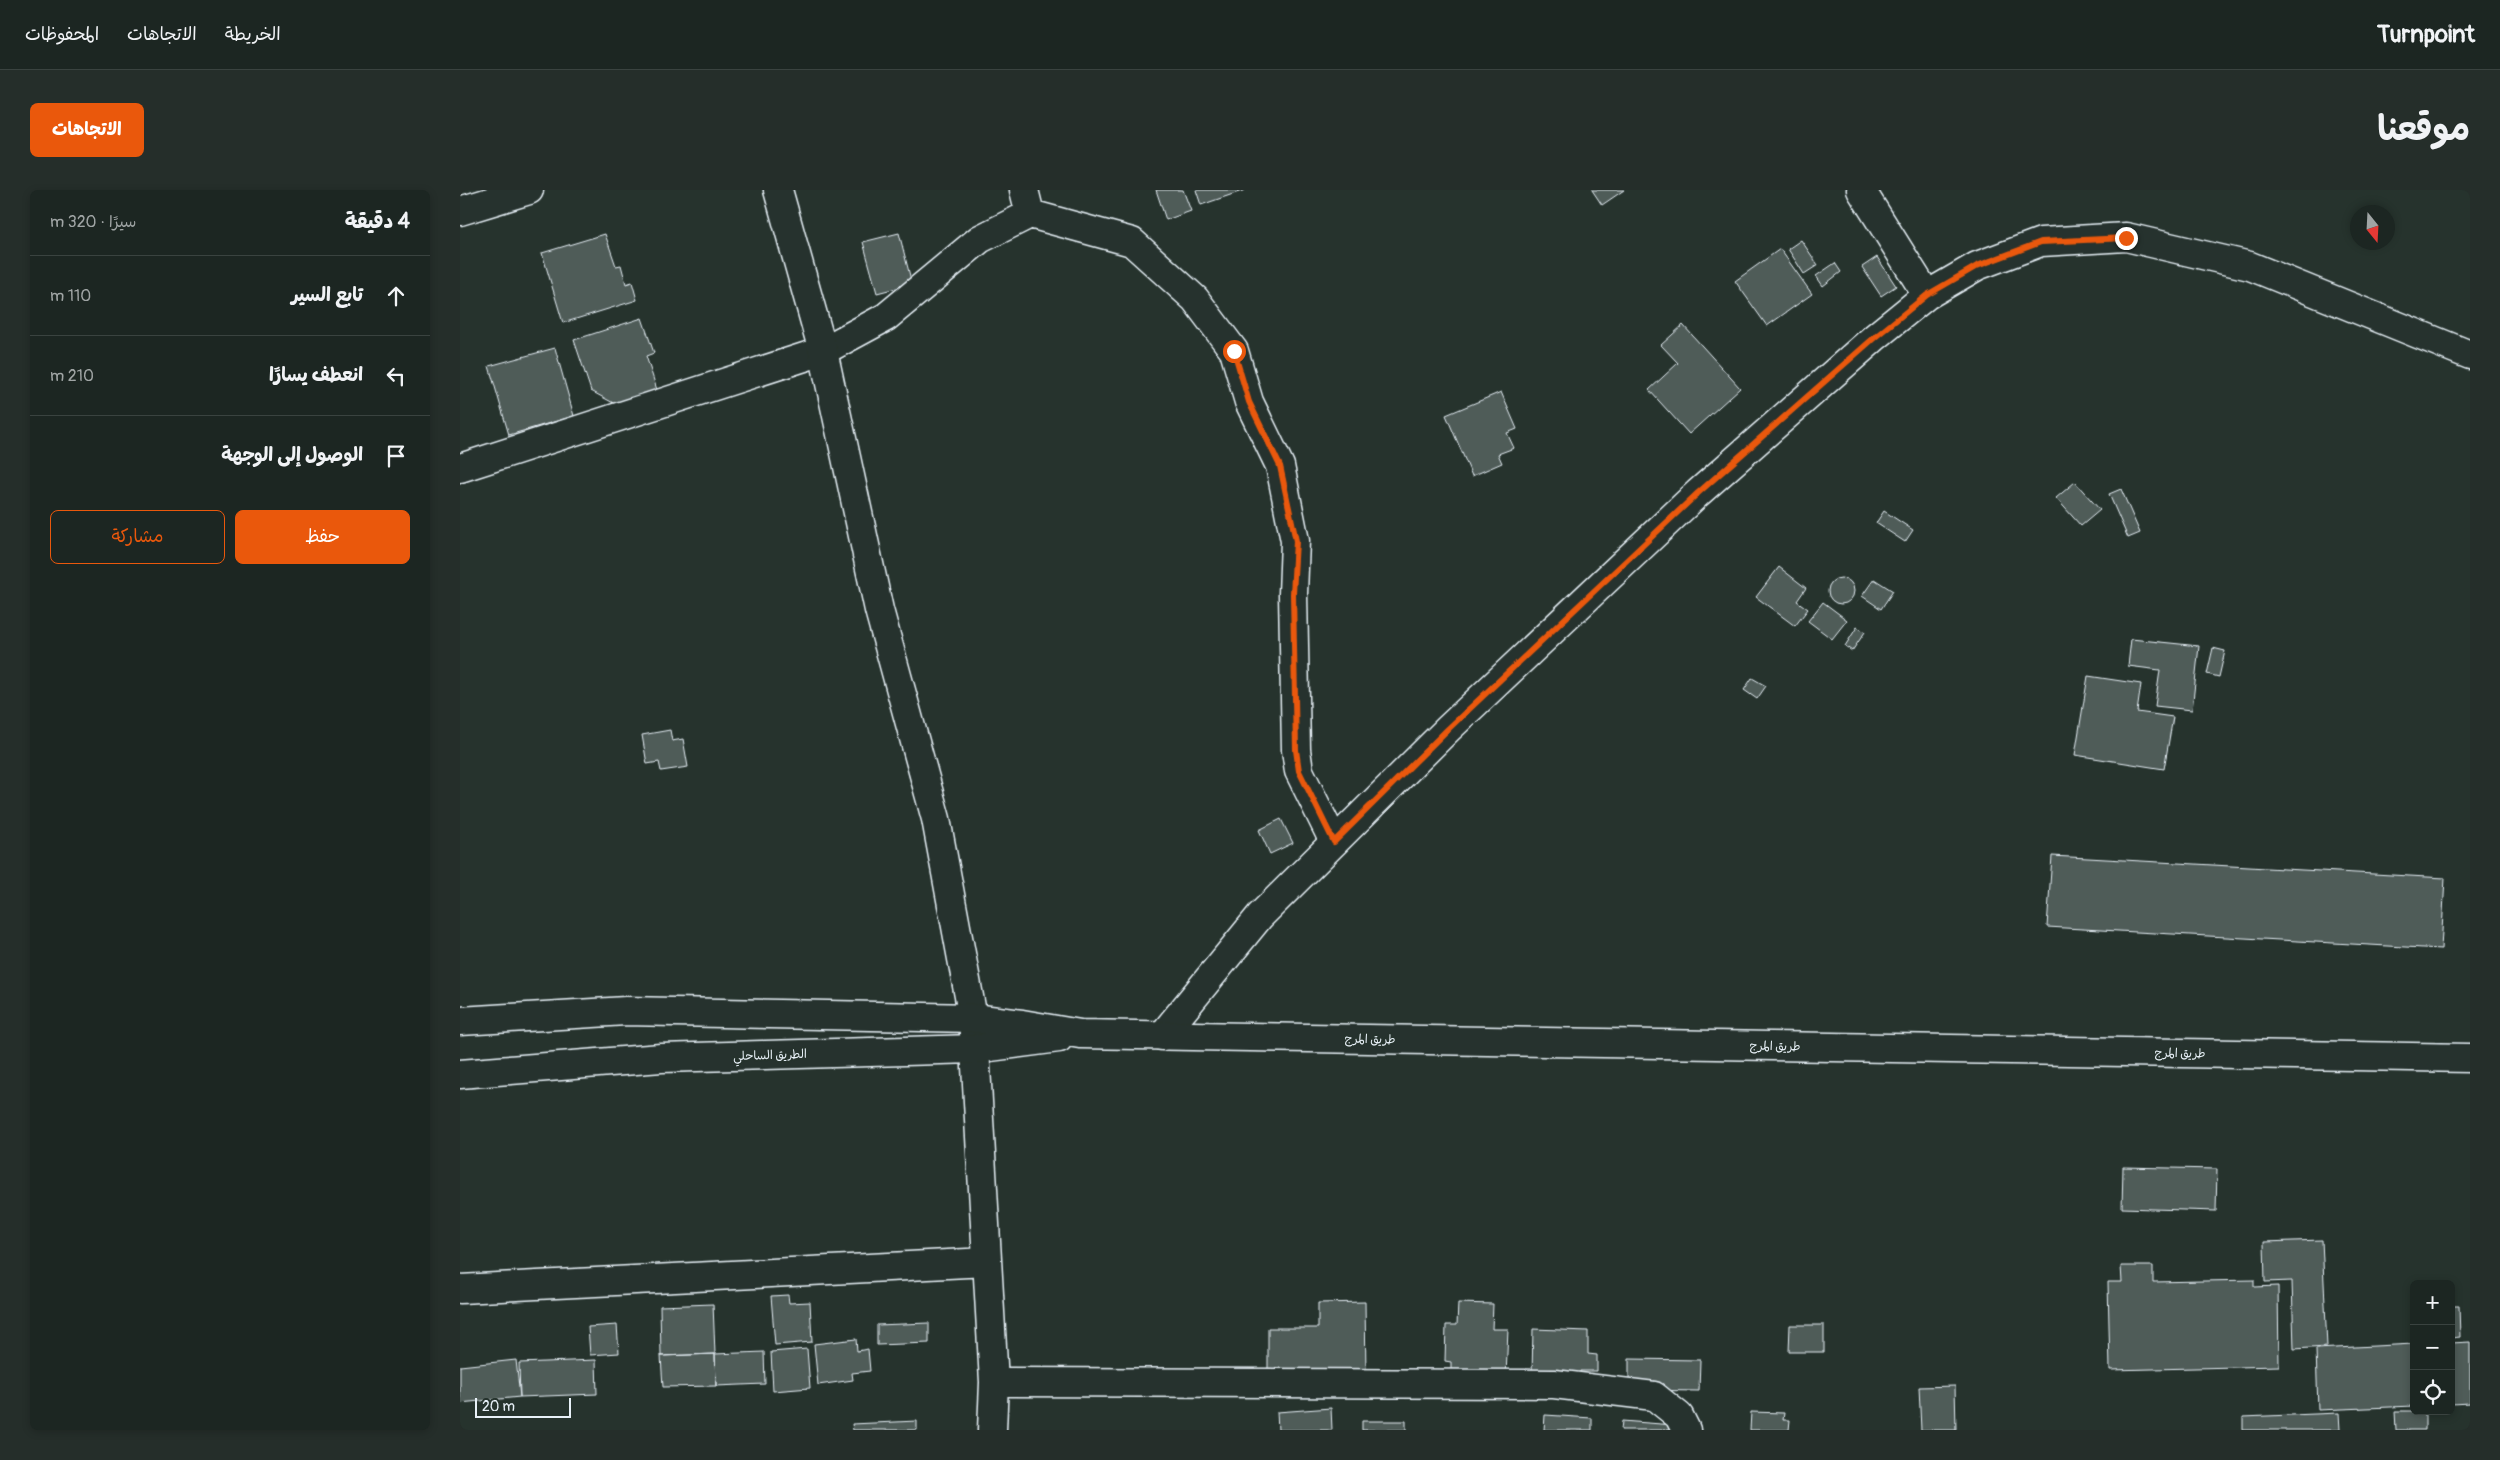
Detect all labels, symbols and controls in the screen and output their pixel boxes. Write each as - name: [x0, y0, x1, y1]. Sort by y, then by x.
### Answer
- text: Turnpoint: [2377, 20, 2475, 49]
- text: المحفوظات: [25, 23, 99, 46]
- text: الاتجاهات: [127, 23, 197, 46]
- text: الخريطة: [225, 23, 281, 46]
- button: الاتجاهات: [30, 103, 144, 157]
- text: موقعنا: [2377, 107, 2470, 151]
- north arrow: [2350, 205, 2395, 250]
- text: 4 دقيقة: [345, 208, 410, 235]
- text: سيرًا · 320 m: [50, 212, 136, 232]
- route end: [2115, 227, 2138, 250]
- icon: ahead: [382, 282, 410, 310]
- text: تابع السير: [291, 283, 363, 307]
- text: 110 m: [50, 286, 91, 306]
- route start: [1223, 340, 1246, 363]
- icon: left: [382, 362, 410, 390]
- text: انعطف يسارًا: [269, 363, 363, 387]
- text: 210 m: [50, 366, 94, 386]
- icon: arrive: [382, 442, 410, 470]
- text: الوصول إلى الوجهة: [221, 443, 363, 467]
- button: مشاركة: [50, 510, 225, 564]
- button: حفظ: [235, 510, 410, 564]
- street label: طريق المرج: [1344, 1032, 1396, 1048]
- street label: طريق المرج: [1749, 1039, 1801, 1055]
- street label: طريق المرج: [2154, 1046, 2206, 1062]
- street label: الطريق الساحلي: [733, 1047, 807, 1067]
- map controls: [2410, 1280, 2455, 1415]
- button: +: [2410, 1280, 2455, 1325]
- button: −: [2410, 1325, 2455, 1370]
- button: locate: [2410, 1370, 2455, 1415]
- scale bar: [475, 1395, 571, 1418]
- text: 20 m: [482, 1398, 515, 1415]

